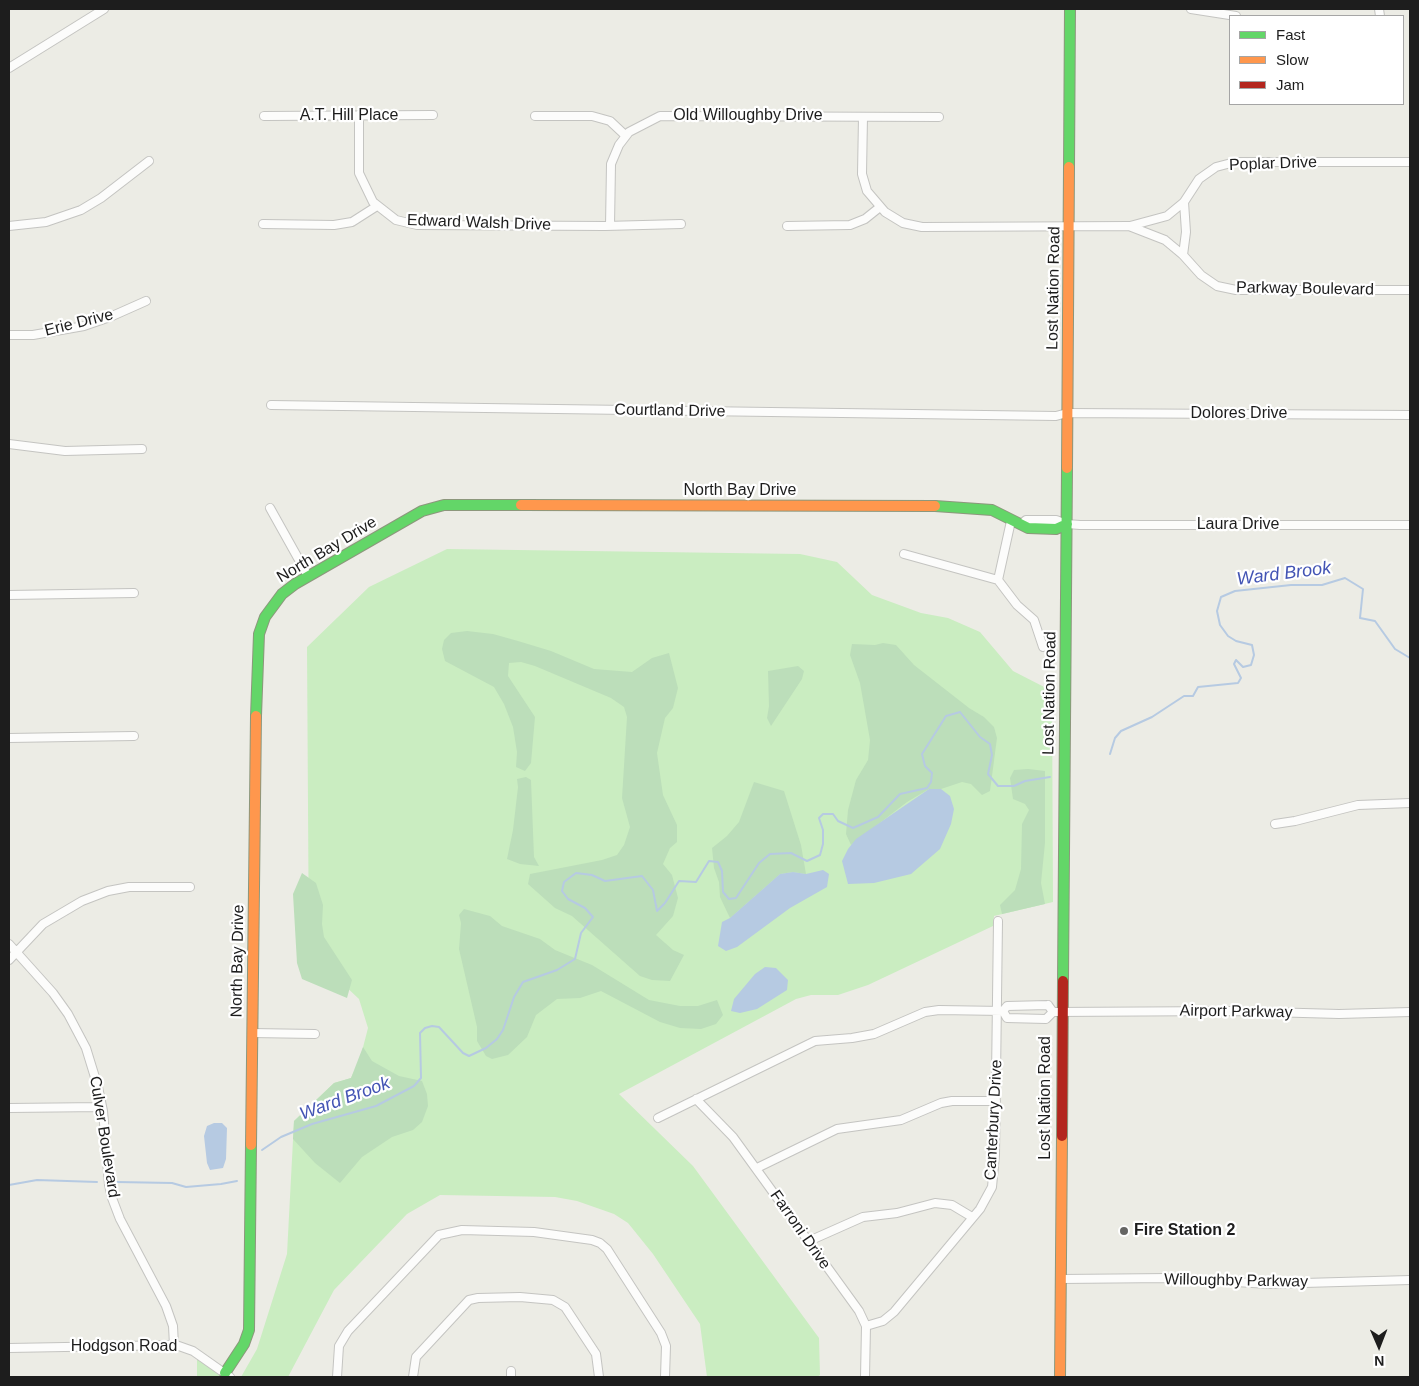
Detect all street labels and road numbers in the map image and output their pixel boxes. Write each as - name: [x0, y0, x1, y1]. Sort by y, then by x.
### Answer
- street label: A.T. Hill Place: [300, 106, 398, 126]
- street label: Old Willoughby Drive: [673, 106, 823, 126]
- street label: Poplar Drive: [1229, 153, 1317, 175]
- street label: Edward Walsh Drive: [407, 211, 551, 235]
- street label: Lost Nation Road: [1043, 226, 1065, 350]
- street label: Parkway Boulevard: [1236, 278, 1374, 300]
- street label: Erie Drive: [43, 305, 115, 341]
- street label: Courtland Drive: [614, 400, 726, 422]
- street label: Dolores Drive: [1191, 404, 1287, 424]
- street label: North Bay Drive: [684, 481, 796, 501]
- street label: North Bay Drive: [274, 513, 380, 587]
- street label: Laura Drive: [1197, 515, 1279, 535]
- street label: Lost Nation Road: [1039, 631, 1061, 755]
- street label: North Bay Drive: [227, 904, 249, 1018]
- street label: Airport Parkway: [1179, 1001, 1293, 1023]
- street label: Lost Nation Road: [1036, 1036, 1056, 1160]
- street label: Canterbury Drive: [981, 1059, 1007, 1181]
- street label: Culver Boulevard: [85, 1075, 123, 1199]
- street label: Farroni Drive: [766, 1187, 834, 1273]
- street label: Willoughby Parkway: [1164, 1270, 1308, 1292]
- street label: Hodgson Road: [71, 1337, 177, 1357]

